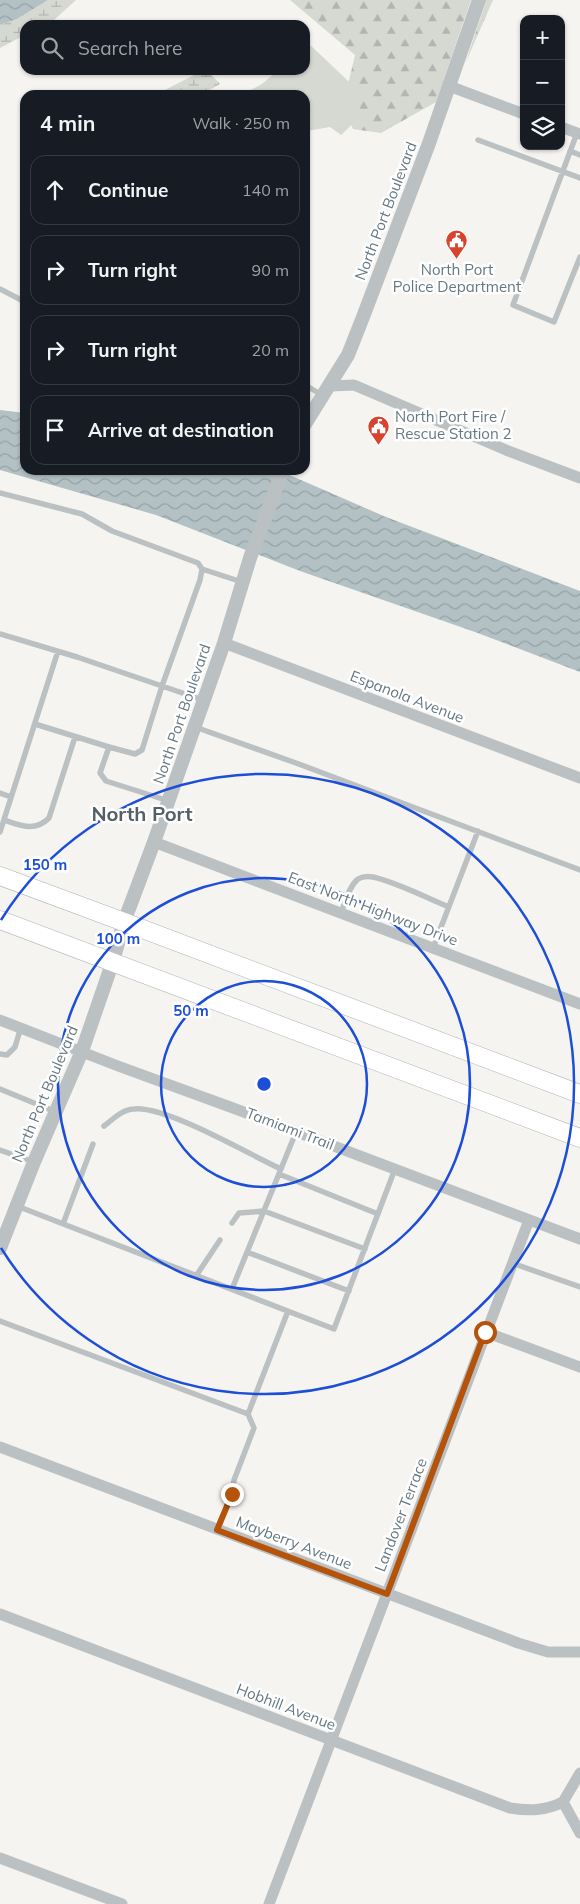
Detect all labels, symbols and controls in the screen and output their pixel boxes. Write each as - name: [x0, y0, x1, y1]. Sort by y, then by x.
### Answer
- map controls: [520, 15, 565, 150]
- button: +: [520, 15, 565, 60]
- search box: [20, 20, 310, 75]
- icon: search: [38, 34, 66, 62]
- text: Search here: [78, 36, 182, 60]
- button: −: [520, 60, 565, 105]
- button: layers: [520, 105, 565, 150]
- text: 4 min: [40, 110, 95, 136]
- text: Walk · 250 m: [192, 113, 290, 133]
- street label: North Port Boulevard: [350, 139, 421, 283]
- icon: ahead: [41, 176, 69, 204]
- text: Continue: [88, 178, 168, 202]
- text: 140 m: [242, 180, 289, 200]
- public building icon: North Port Police Department: [445, 229, 469, 260]
- icon: right: [41, 256, 69, 284]
- text: Turn right: [88, 258, 177, 282]
- text: 90 m: [252, 260, 289, 280]
- place label: North Port Police Department: [393, 260, 521, 296]
- icon: right: [41, 336, 69, 364]
- text: Turn right: [88, 338, 177, 362]
- text: 20 m: [252, 340, 289, 360]
- place label: North Port Fire / Rescue Station 2: [395, 407, 512, 443]
- public building icon: North Port Fire / Rescue Station 2: [367, 414, 391, 445]
- icon: arrive: [41, 416, 69, 444]
- text: Arrive at destination: [88, 418, 274, 442]
- street label: North Port Boulevard: [149, 641, 214, 786]
- street label: Espanola Avenue: [348, 666, 467, 727]
- district label: North Port: [91, 801, 193, 826]
- text: 150 m: [23, 855, 67, 874]
- street label: East North Highway Drive: [285, 867, 461, 950]
- text: 100 m: [96, 929, 140, 948]
- text: 50 m: [173, 1001, 209, 1020]
- street label: North Port Boulevard: [7, 1023, 82, 1165]
- centre of rings: [255, 1075, 273, 1093]
- street label: Tamiami Trail: [243, 1103, 337, 1154]
- route start: [474, 1321, 497, 1344]
- street label: Landover Terrace: [370, 1455, 431, 1574]
- route end: [221, 1483, 244, 1506]
- street label: Mayberry Avenue: [234, 1512, 355, 1573]
- street label: Hobhill Avenue: [234, 1679, 338, 1734]

